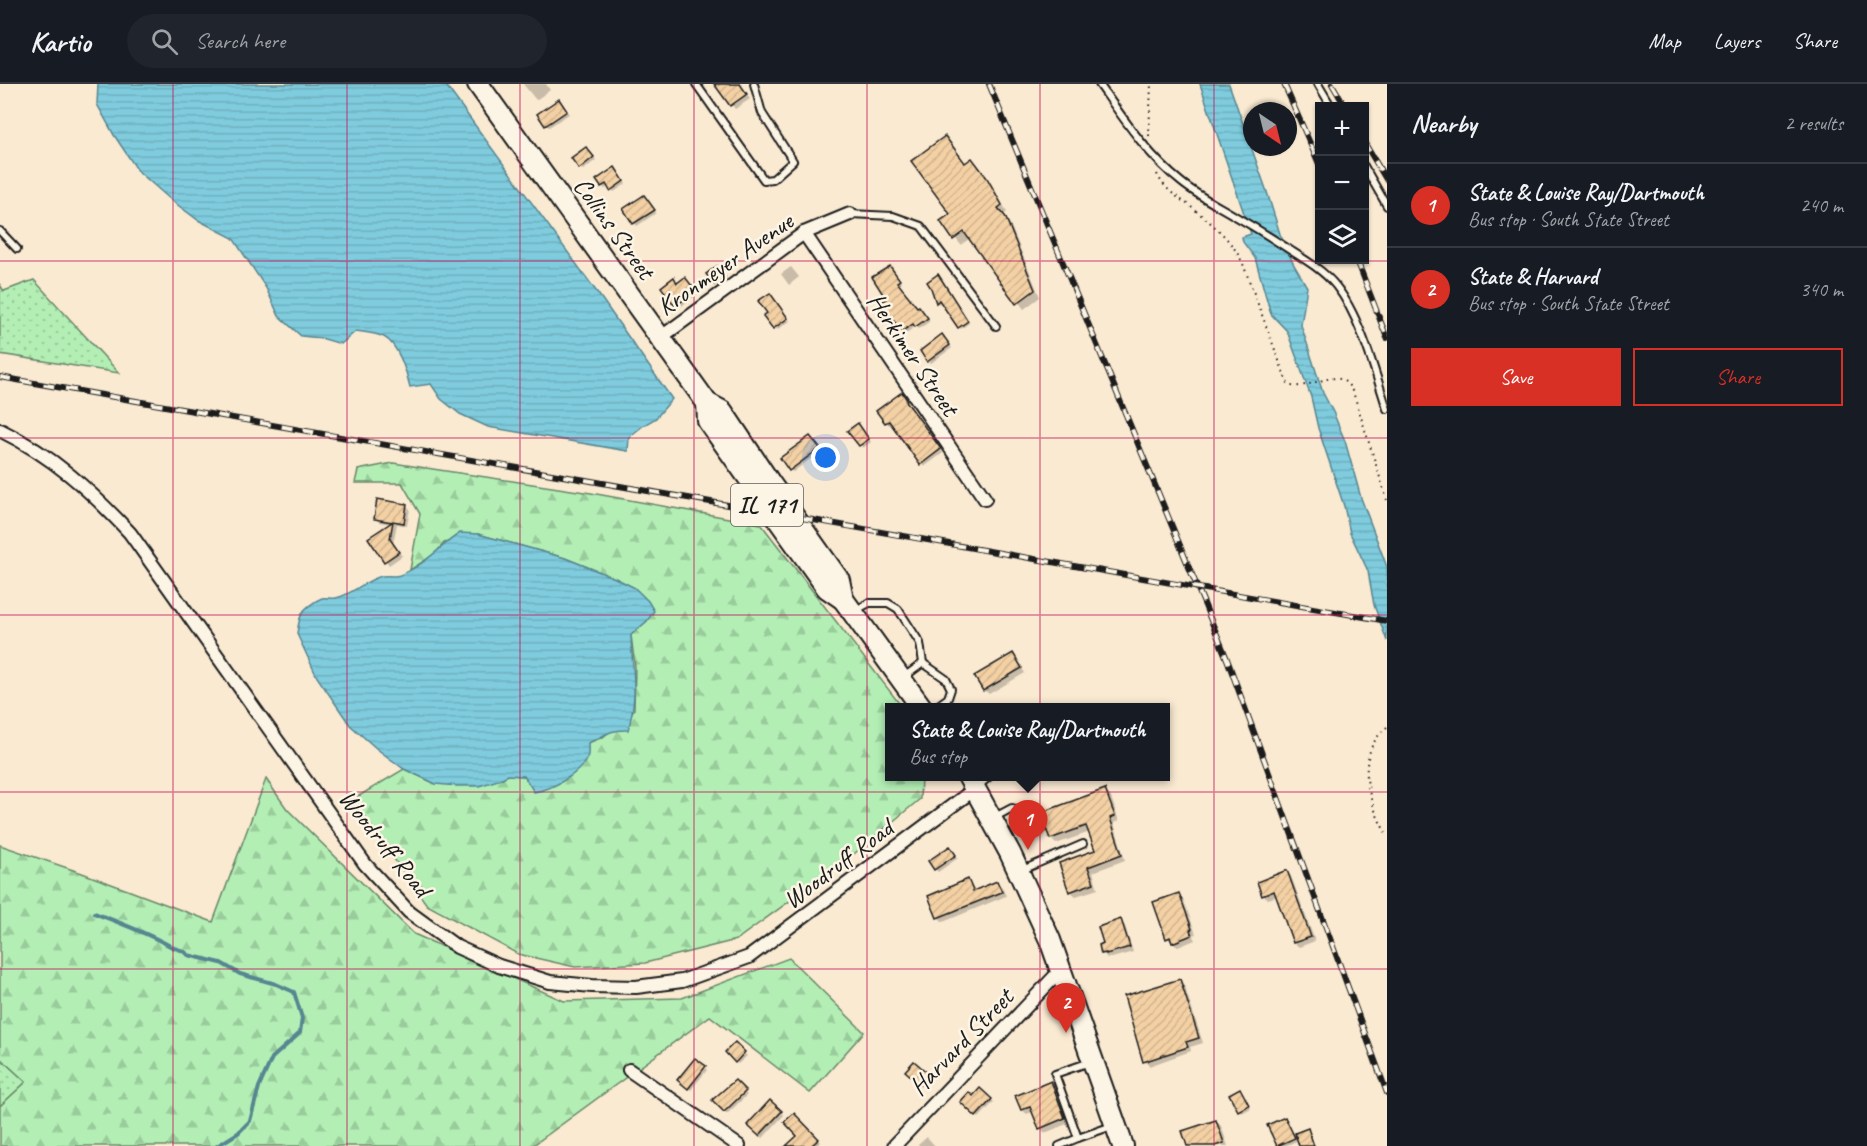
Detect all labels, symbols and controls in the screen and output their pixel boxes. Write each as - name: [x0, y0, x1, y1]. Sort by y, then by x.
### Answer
- search box: [127, 14, 547, 68]
- text: Kartio: [30, 24, 91, 59]
- icon: search: [148, 25, 181, 58]
- text: Search here: [196, 27, 285, 55]
- text: Map: [1648, 28, 1681, 54]
- text: Layers: [1714, 28, 1760, 54]
- text: Share: [1793, 28, 1837, 54]
- north arrow: [1243, 102, 1297, 156]
- map controls: [1315, 102, 1369, 264]
- button: +: [1315, 102, 1369, 156]
- text: Nearby: [1411, 107, 1476, 140]
- text: 2 results: [1784, 111, 1843, 136]
- button: −: [1315, 156, 1369, 210]
- street label: Collins Street: [566, 171, 663, 287]
- text: State & Louise Ray/Dartmouth: [1468, 179, 1704, 207]
- text: 1: [1426, 193, 1435, 218]
- text: 240 m: [1800, 193, 1843, 218]
- street label: Kronmeyer Avenue: [650, 204, 801, 323]
- text: Bus stop · South State Street: [1468, 207, 1669, 232]
- button: layers: [1315, 210, 1369, 264]
- text: State & Harvard: [1468, 263, 1598, 291]
- text: 2: [1426, 277, 1435, 302]
- text: 340 m: [1800, 277, 1843, 302]
- street label: Herkimer Street: [860, 286, 968, 424]
- text: Bus stop · South State Street: [1468, 291, 1669, 316]
- button: Save: [1411, 348, 1621, 406]
- button: Share: [1633, 348, 1843, 406]
- your location: [811, 443, 840, 472]
- road number: IL 171: [731, 484, 803, 526]
- popup: [885, 703, 1170, 781]
- text: State & Louise Ray/Dartmouth: [910, 716, 1145, 744]
- text: Bus stop: [910, 744, 967, 769]
- street label: Woodruff Road: [332, 782, 441, 906]
- pin: 1: [1008, 800, 1048, 850]
- street label: Woodruff Road: [777, 810, 902, 916]
- street label: Harvard Street: [902, 980, 1022, 1103]
- pin: 2: [1046, 984, 1086, 1033]

